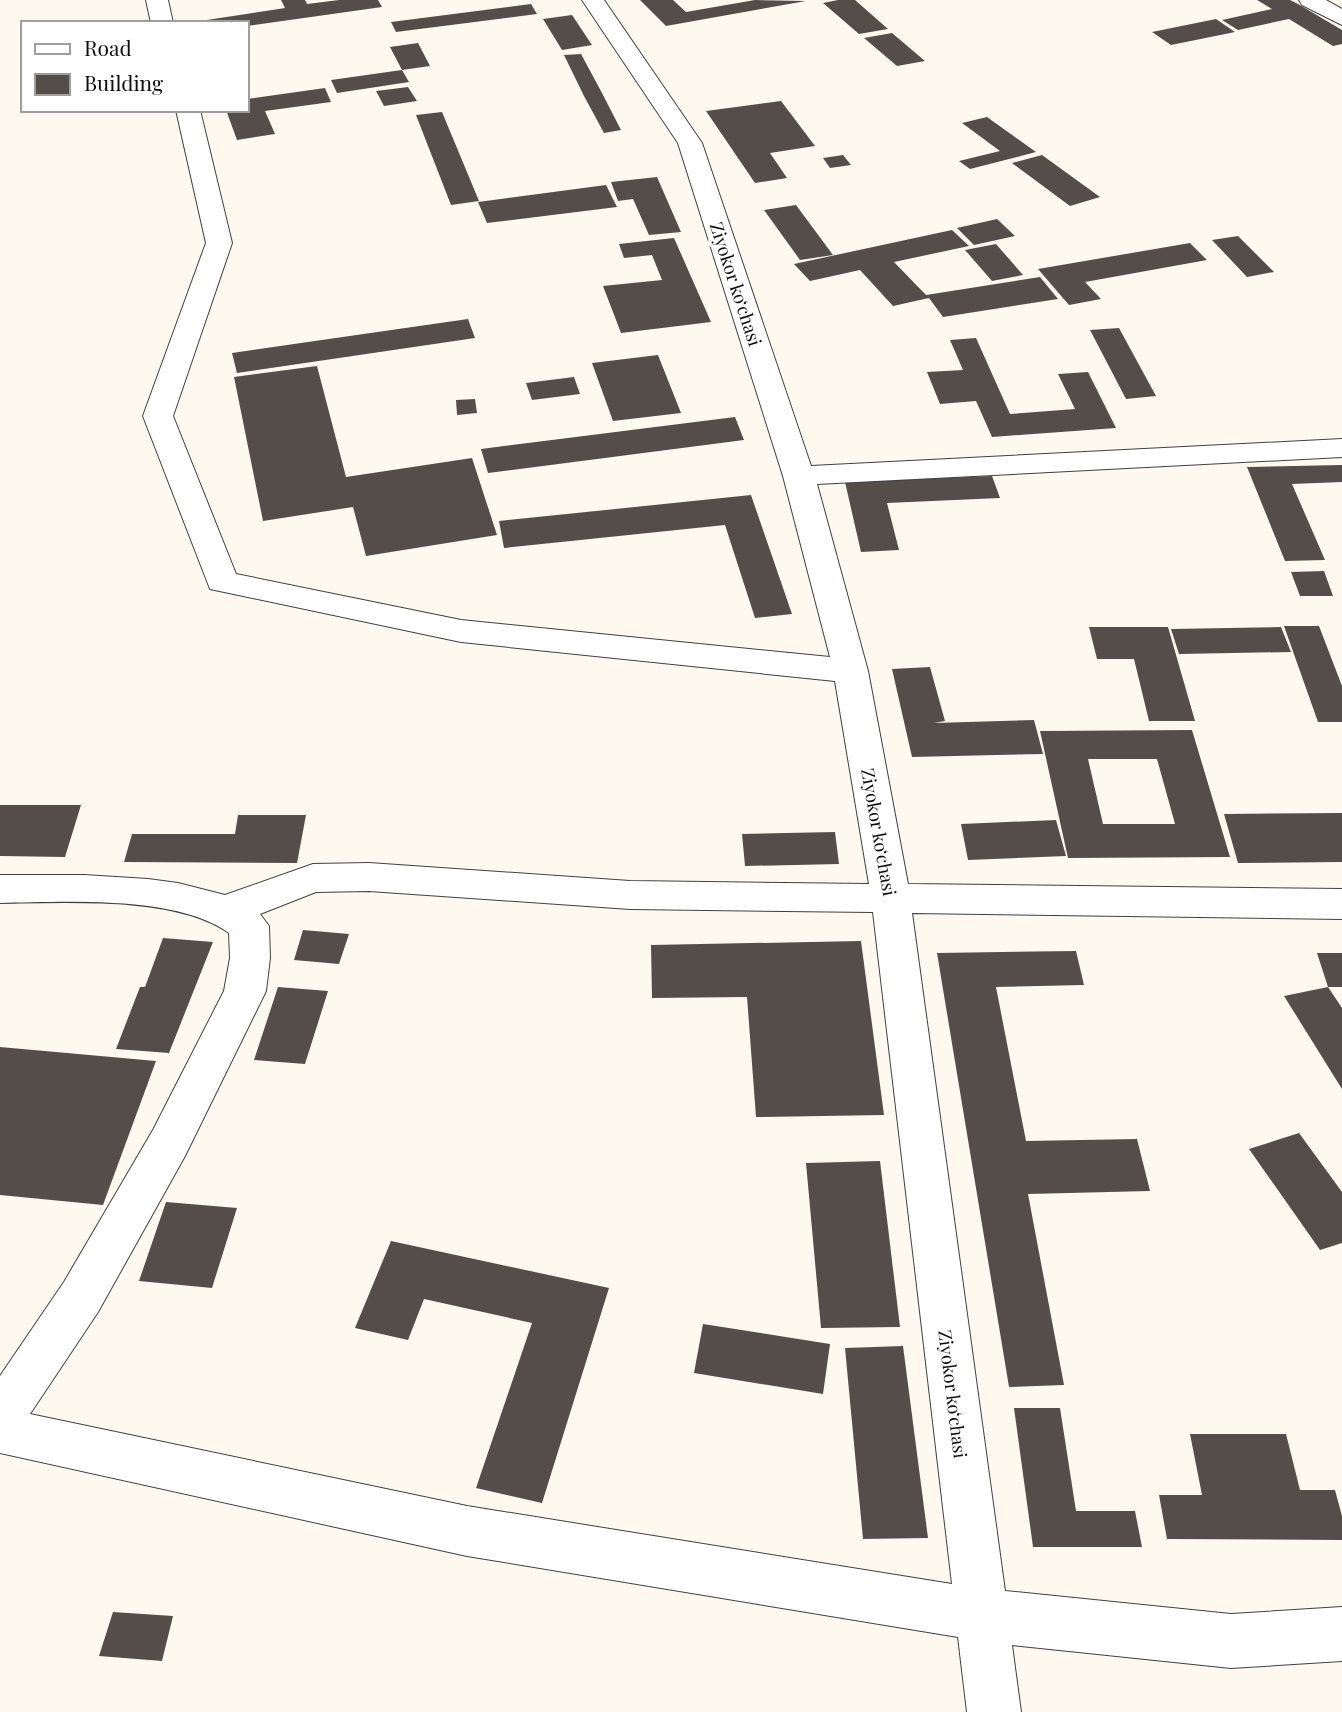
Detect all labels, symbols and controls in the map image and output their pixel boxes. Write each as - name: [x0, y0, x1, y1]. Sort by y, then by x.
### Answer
- legend: [21, 21, 248, 112]
- text: Road: [84, 33, 132, 61]
- text: Building: [84, 68, 163, 96]
- street label: Ziyokor koʻchasi: [705, 219, 767, 349]
- street label: Ziyokor koʻchasi: [856, 766, 902, 898]
- street label: Ziyokor koʻchasi: [933, 1328, 973, 1460]

